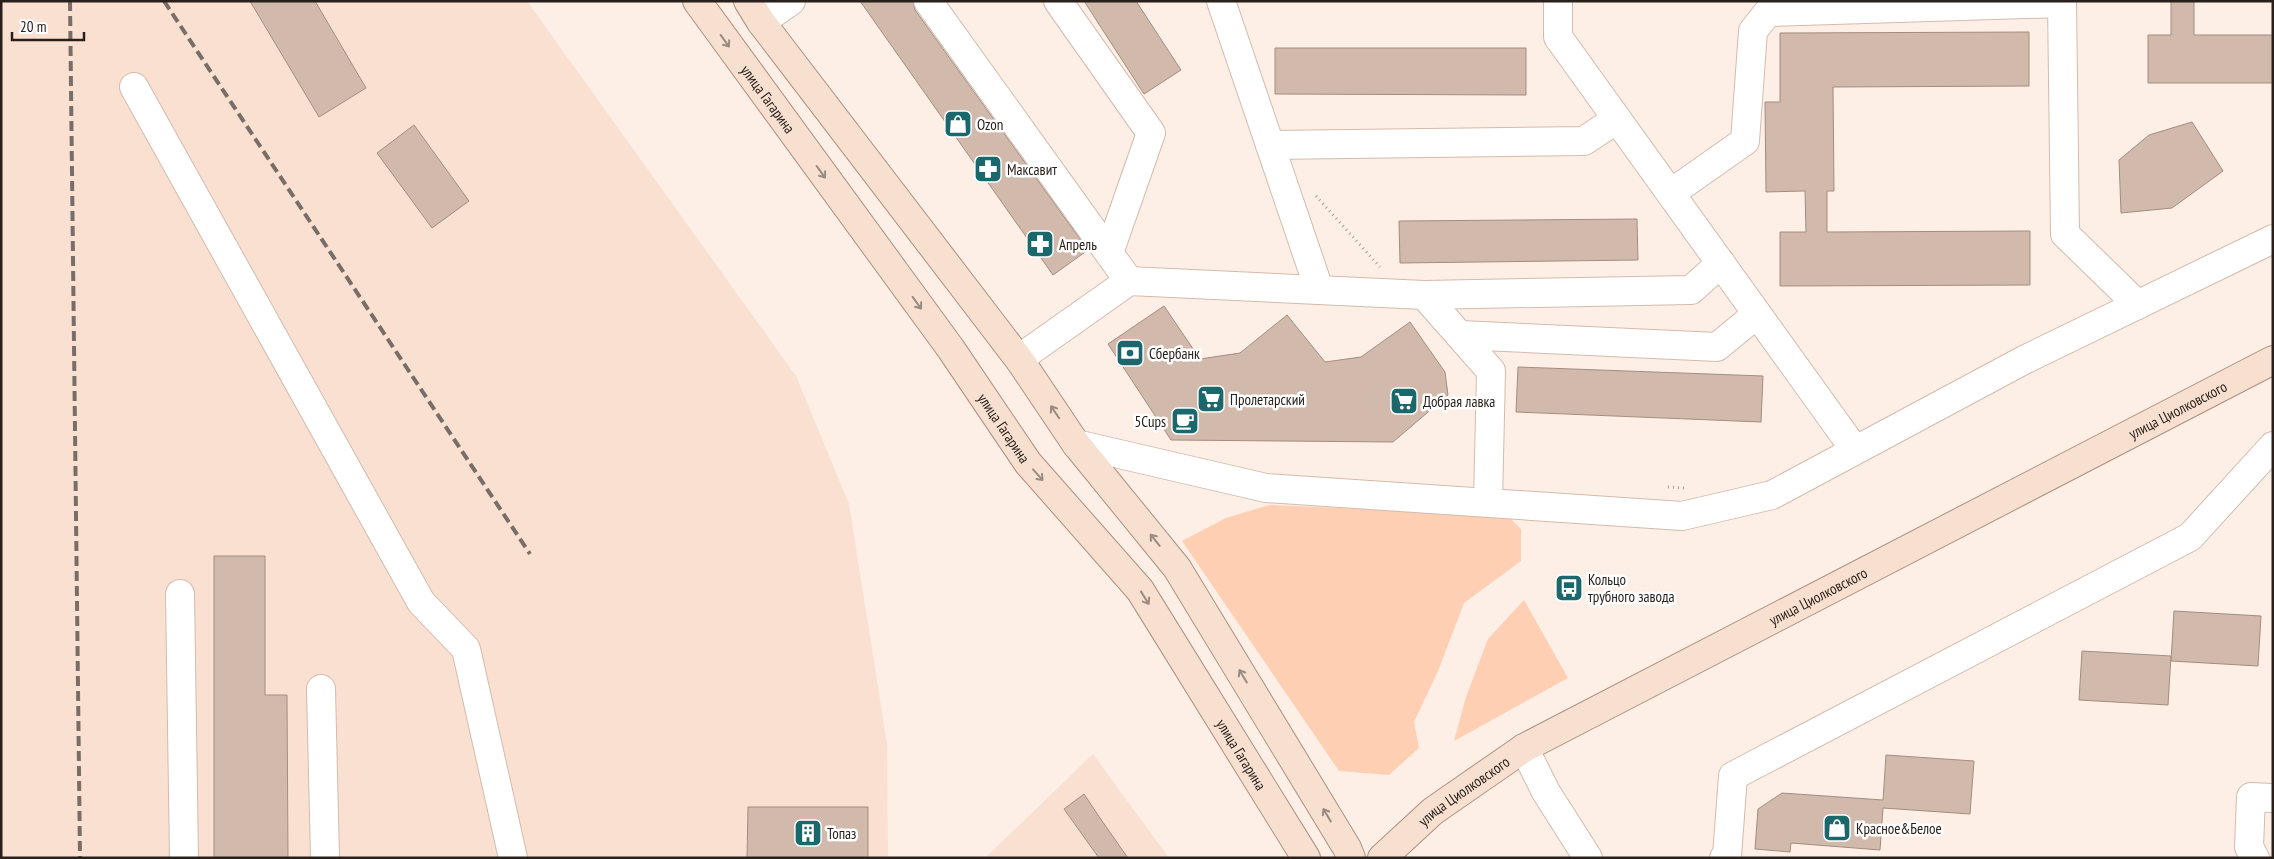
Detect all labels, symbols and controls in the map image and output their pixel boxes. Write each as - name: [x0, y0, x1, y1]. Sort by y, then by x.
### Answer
- scale bar: [12, 10, 85, 42]
- text: 20 m: [20, 17, 46, 36]
- one-way arrow: [720, 34, 731, 47]
- street label: улица Гагарина: [737, 61, 800, 137]
- shop icon: Ozon: [943, 109, 973, 139]
- place label: Ozon: [977, 115, 1003, 134]
- pharmacy icon: Максавит: [973, 154, 1003, 184]
- place label: Максавит: [1007, 160, 1057, 179]
- one-way arrow: [816, 165, 826, 179]
- pharmacy icon: Апрель: [1025, 229, 1055, 259]
- place label: Апрель: [1059, 235, 1097, 254]
- one-way arrow: [912, 296, 922, 310]
- bank icon: Сбербанк: [1115, 338, 1145, 368]
- place label: Сбербанк: [1149, 344, 1200, 363]
- street label: улица Циолковского: [2125, 376, 2230, 443]
- supermarket icon: Пролетарский: [1196, 384, 1226, 414]
- supermarket icon: Добрая лавка: [1389, 386, 1419, 416]
- street label: улица Гагарина: [974, 389, 1035, 466]
- place label: Пролетарский: [1230, 390, 1305, 409]
- place label: Добрая лавка: [1423, 392, 1495, 411]
- one-way arrow: [1050, 405, 1060, 419]
- cafe icon: 5Cups: [1170, 406, 1200, 436]
- place label: 5Cups: [1134, 412, 1166, 431]
- one-way arrow: [1032, 469, 1044, 482]
- one-way arrow: [1149, 534, 1160, 547]
- street label: улица Циолковского: [1766, 563, 1870, 629]
- place label: Кольцо трубного завода: [1588, 570, 1675, 606]
- bus stop icon: Кольцо трубного завода: [1554, 573, 1584, 603]
- one-way arrow: [1140, 590, 1150, 604]
- one-way arrow: [1238, 670, 1248, 684]
- street label: улица Гагарина: [1213, 715, 1271, 793]
- street label: улица Циолковского: [1414, 752, 1513, 830]
- one-way arrow: [1322, 809, 1332, 823]
- shop icon: Красное&Белое: [1822, 813, 1852, 843]
- building icon: Топаз: [793, 818, 823, 848]
- place label: Красное&Белое: [1856, 819, 1942, 838]
- place label: Топаз: [827, 824, 856, 843]

